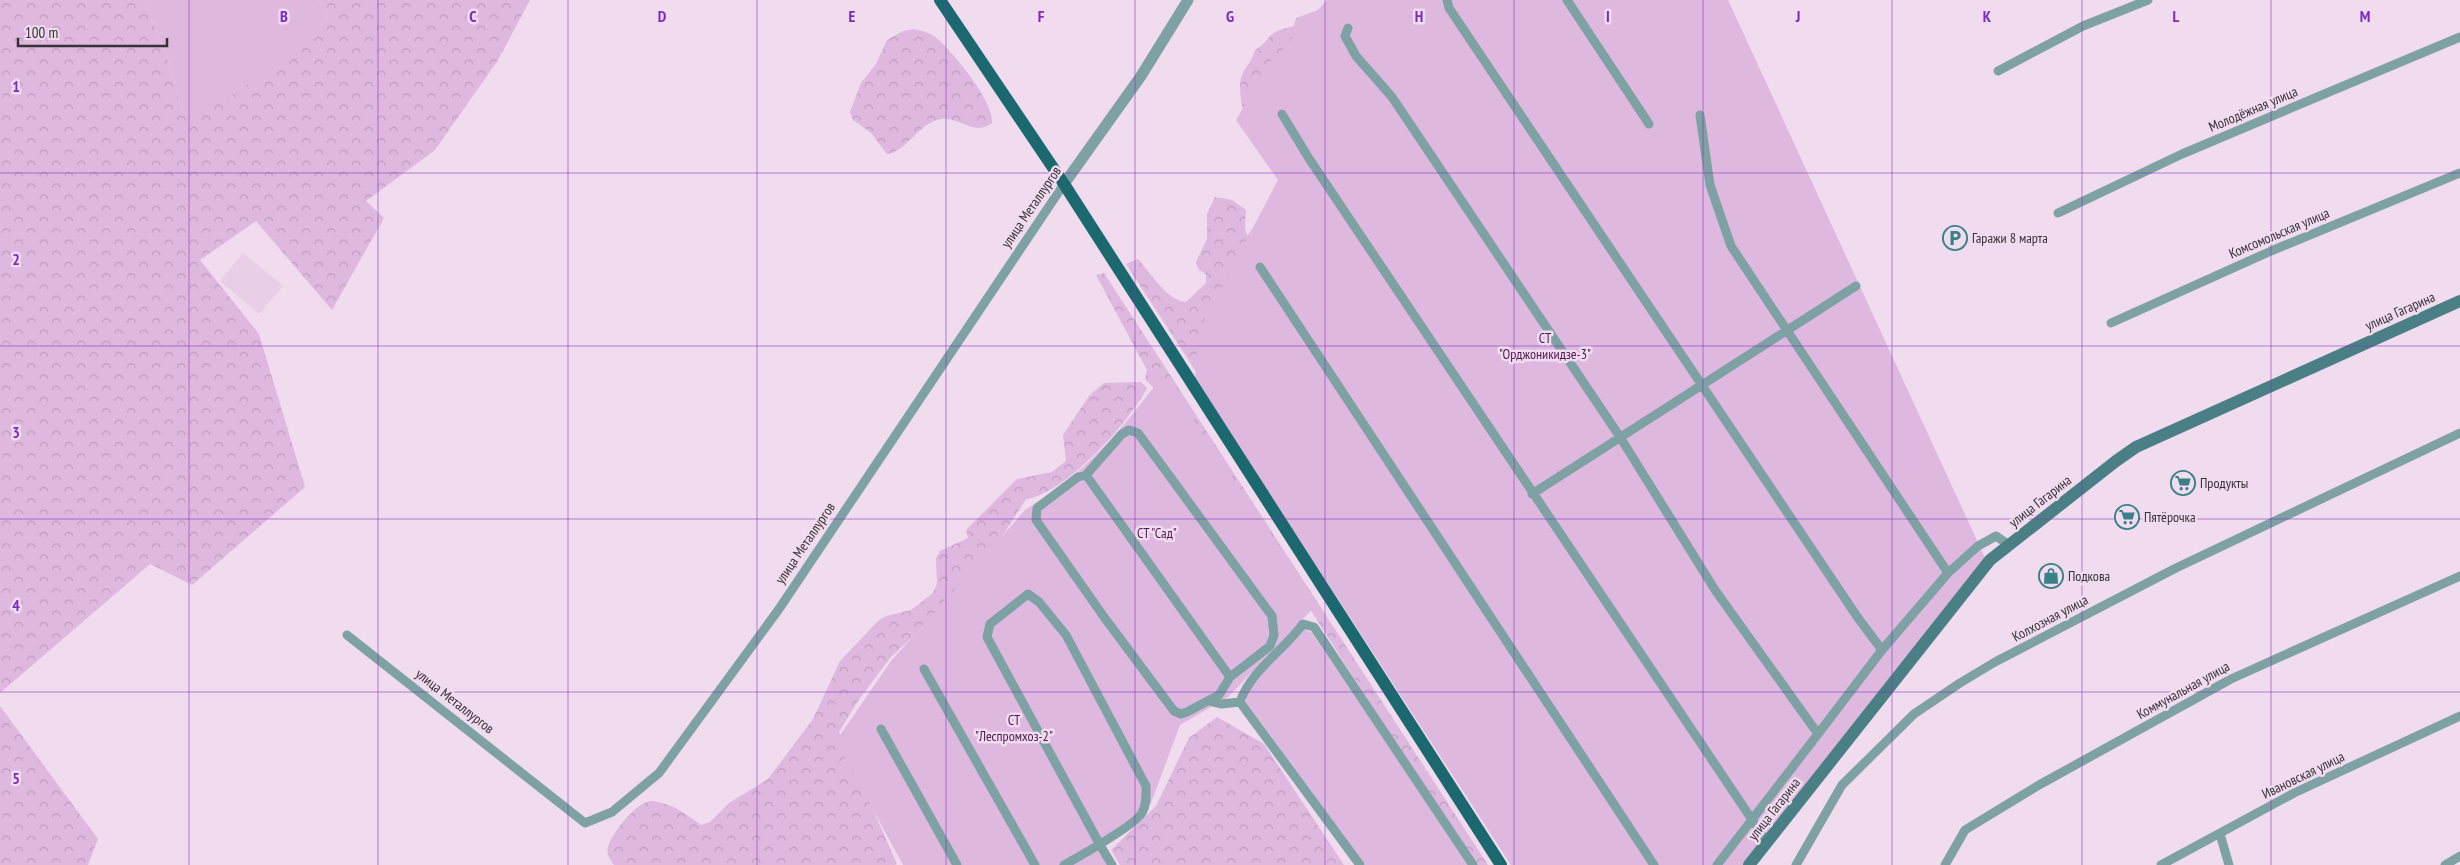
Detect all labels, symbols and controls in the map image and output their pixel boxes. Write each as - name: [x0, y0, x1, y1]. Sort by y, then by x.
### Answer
- text: B: [280, 6, 288, 26]
- text: C: [469, 6, 477, 26]
- text: D: [658, 6, 667, 26]
- text: E: [849, 6, 856, 26]
- text: F: [1038, 6, 1045, 26]
- text: G: [1226, 6, 1234, 26]
- text: H: [1415, 6, 1423, 26]
- text: I: [1606, 6, 1610, 26]
- text: J: [1795, 6, 1800, 26]
- text: K: [1983, 6, 1992, 26]
- text: L: [2173, 6, 2180, 26]
- text: M: [2360, 6, 2370, 26]
- scale bar: [18, 15, 166, 47]
- text: 100 m: [25, 23, 58, 42]
- text: 1: [12, 76, 20, 96]
- street label: Молодёжная улица: [2206, 82, 2300, 136]
- street label: улица Металлургов: [997, 162, 1065, 251]
- street label: Комсомольская улица: [2226, 204, 2332, 262]
- parking icon: Гаражи 8 марта: [1942, 225, 1968, 251]
- place label: Гаражи 8 марта: [1972, 229, 2048, 247]
- text: 2: [12, 249, 20, 269]
- street label: улица Гагарина: [2362, 288, 2438, 334]
- park label: СТ "Орджоникидзе-3": [1499, 329, 1591, 363]
- text: 3: [12, 422, 20, 442]
- supermarket icon: Продукты: [2170, 470, 2196, 496]
- street label: улица Гагарина: [2005, 471, 2075, 531]
- place label: Продукты: [2200, 474, 2248, 492]
- street label: улица Металлургов: [771, 498, 839, 587]
- supermarket icon: Пятёрочка: [2114, 504, 2140, 530]
- place label: Пятёрочка: [2144, 508, 2196, 526]
- park label: СТ "Сад": [1137, 524, 1177, 542]
- shop icon: Подкова: [2038, 563, 2064, 589]
- place label: Подкова: [2068, 567, 2110, 585]
- street label: Колхозная улица: [2009, 591, 2091, 645]
- text: 4: [12, 595, 20, 615]
- street label: Коммунальная улица: [2133, 657, 2233, 723]
- street label: улица Металлургов: [412, 665, 498, 738]
- park label: СТ "Леспромхоз-2": [975, 711, 1053, 745]
- street label: Ивановская улица: [2259, 747, 2347, 803]
- text: 5: [12, 768, 20, 788]
- street label: улица Гагарина: [1744, 774, 1804, 844]

